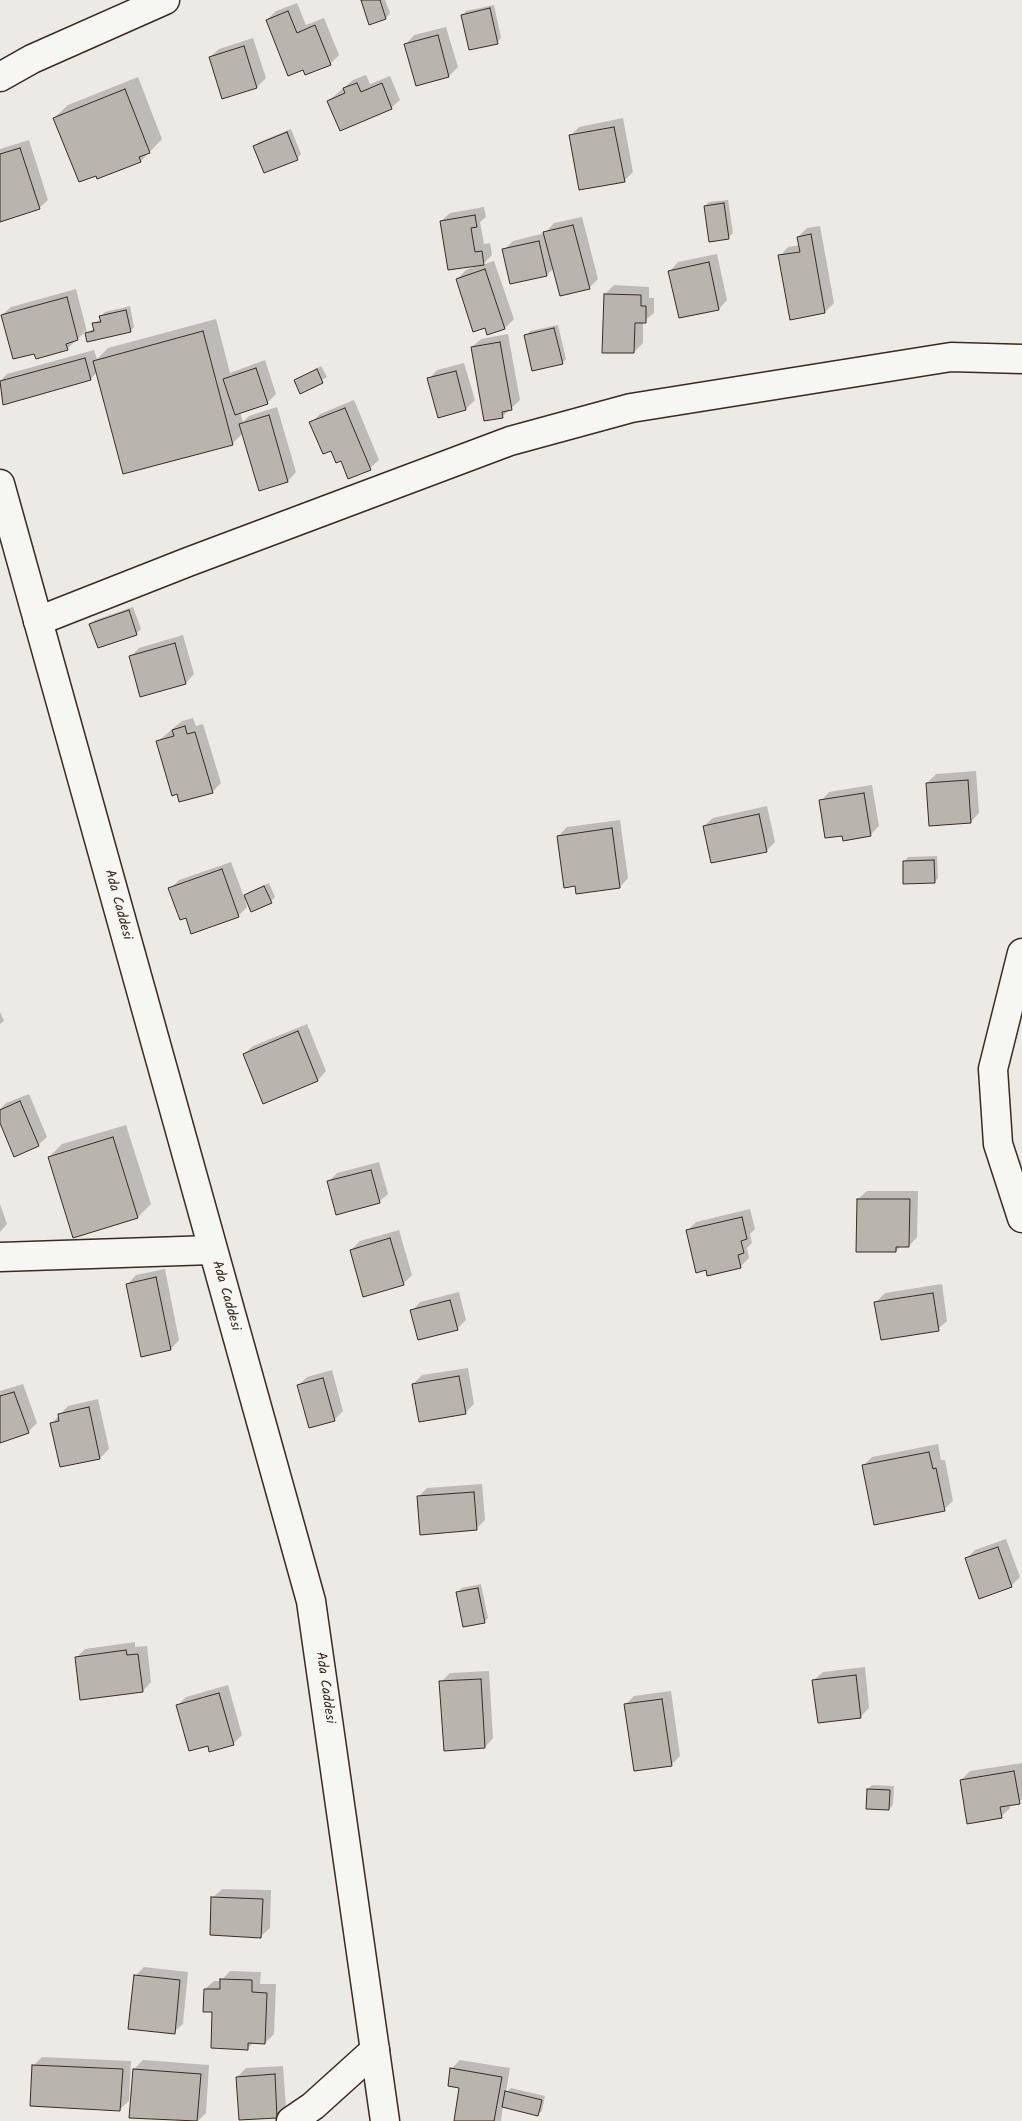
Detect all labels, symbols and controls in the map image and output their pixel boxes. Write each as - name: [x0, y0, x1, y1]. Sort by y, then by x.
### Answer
- street label: Ada Caddesi: [100, 868, 134, 942]
- street label: Ada Caddesi: [207, 1259, 243, 1333]
- street label: Ada Caddesi: [311, 1651, 337, 1725]

